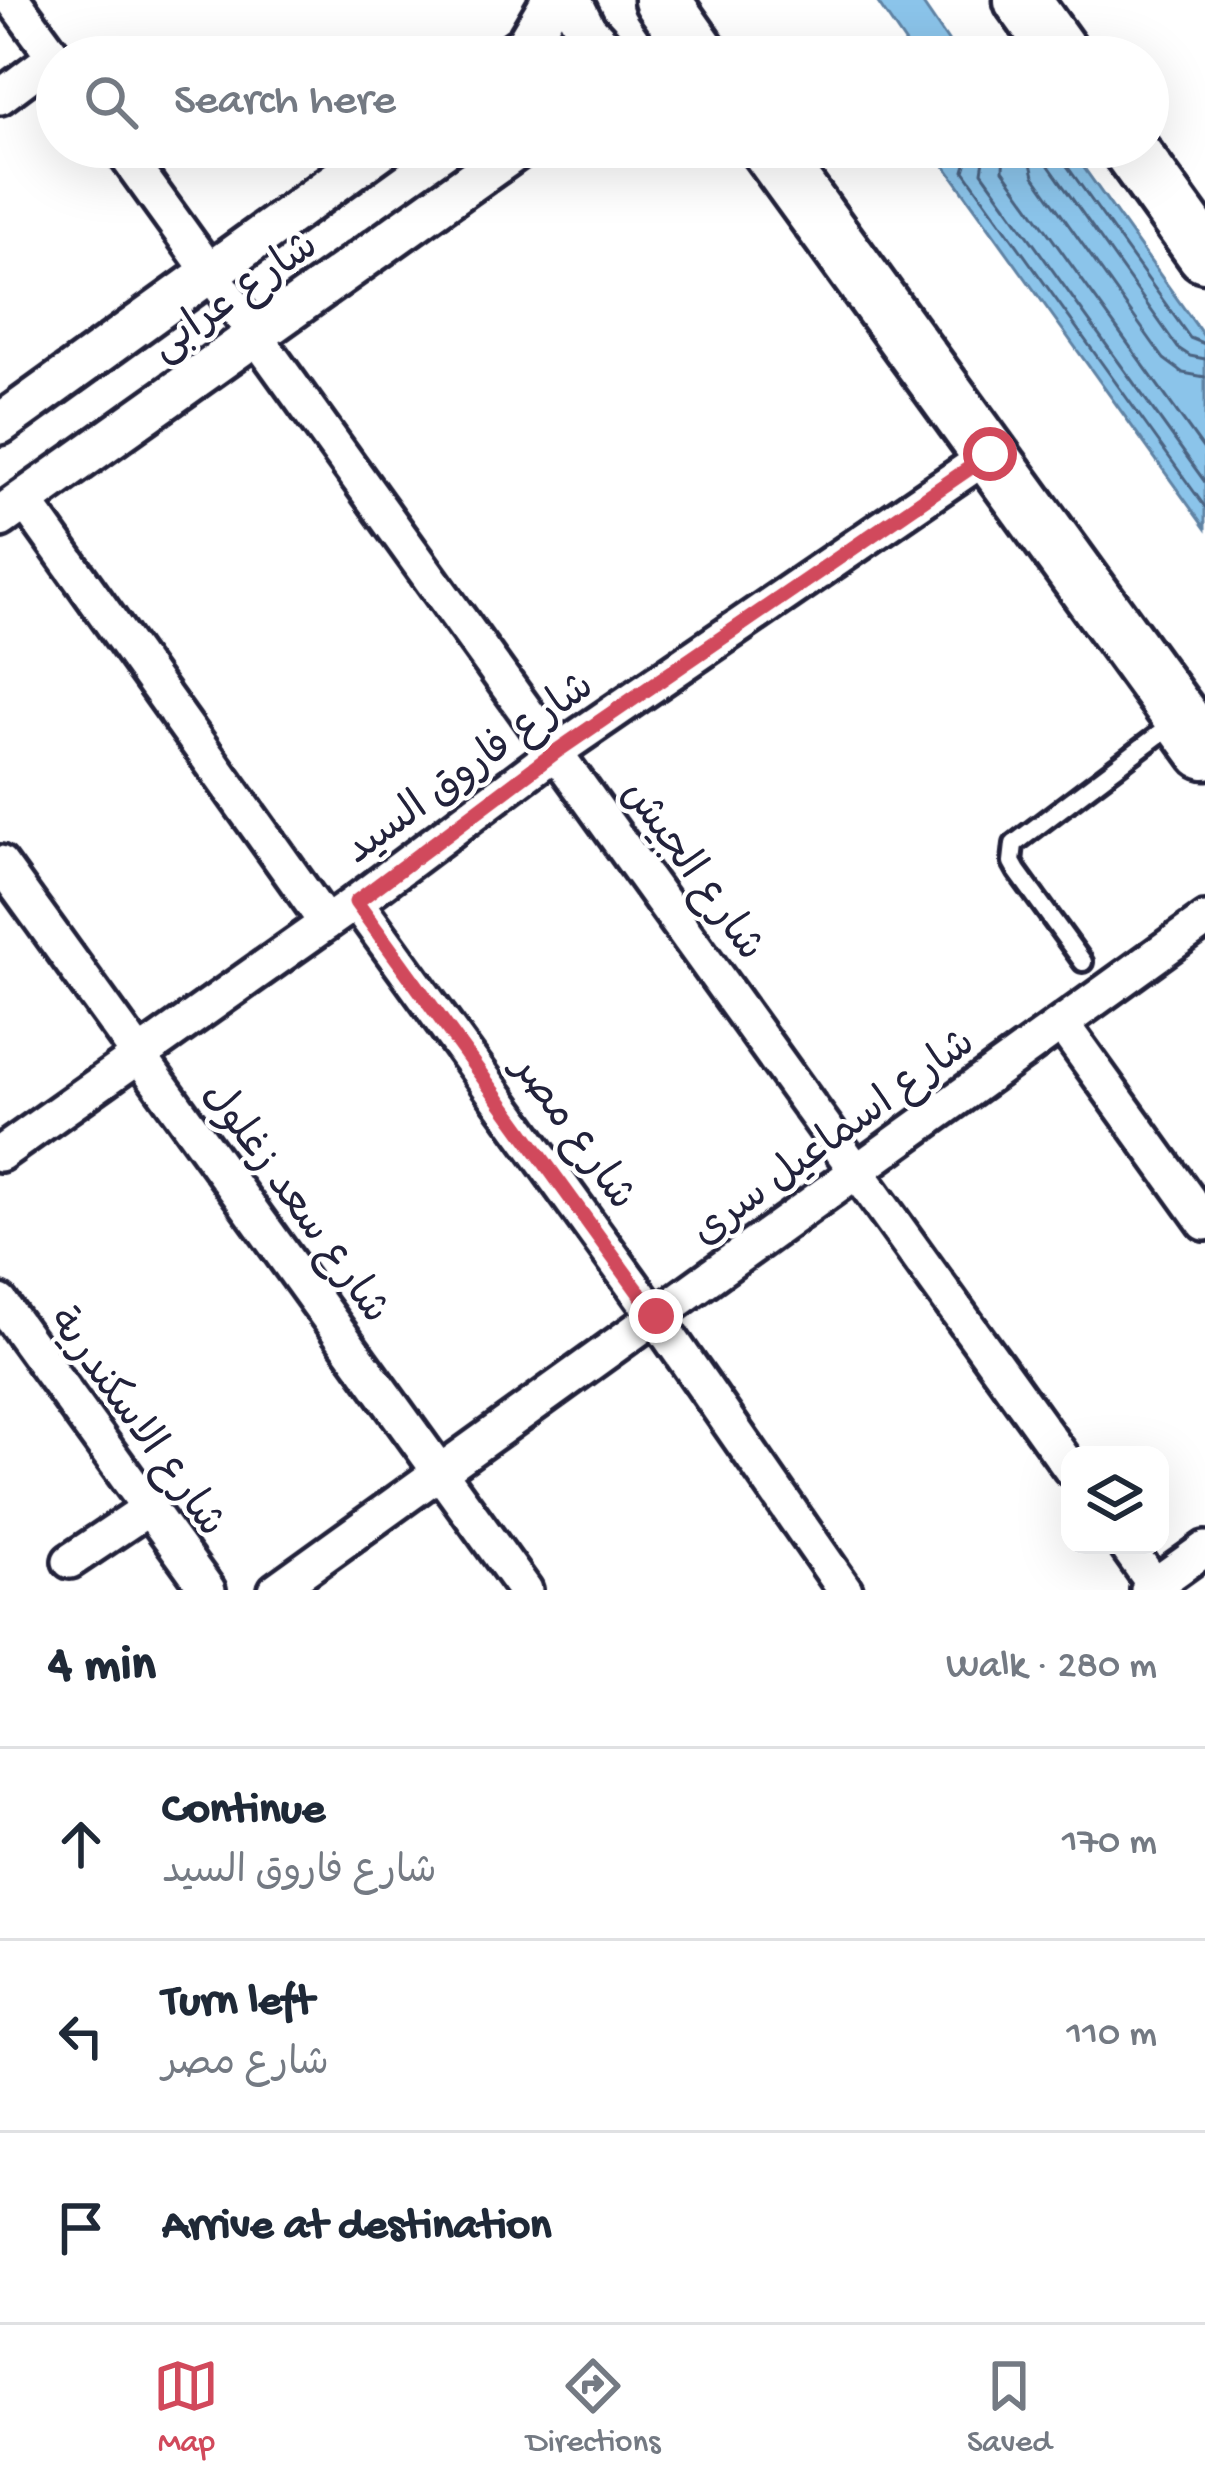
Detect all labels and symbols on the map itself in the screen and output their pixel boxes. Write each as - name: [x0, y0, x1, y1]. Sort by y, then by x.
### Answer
- street label: شارع عرابى: [143, 223, 329, 374]
- route start: [963, 427, 1017, 481]
- street label: شارع فاروق السيد: [337, 663, 606, 878]
- street label: شارع الجيش: [608, 772, 773, 972]
- street label: شارع اسماعيل سرى: [684, 1020, 986, 1259]
- street label: شارع مصر: [497, 1044, 644, 1222]
- street label: شارع سعد زغلول: [189, 1073, 398, 1335]
- route end: [629, 1289, 683, 1343]
- street label: شارع الاسكندرية: [35, 1300, 234, 1548]

